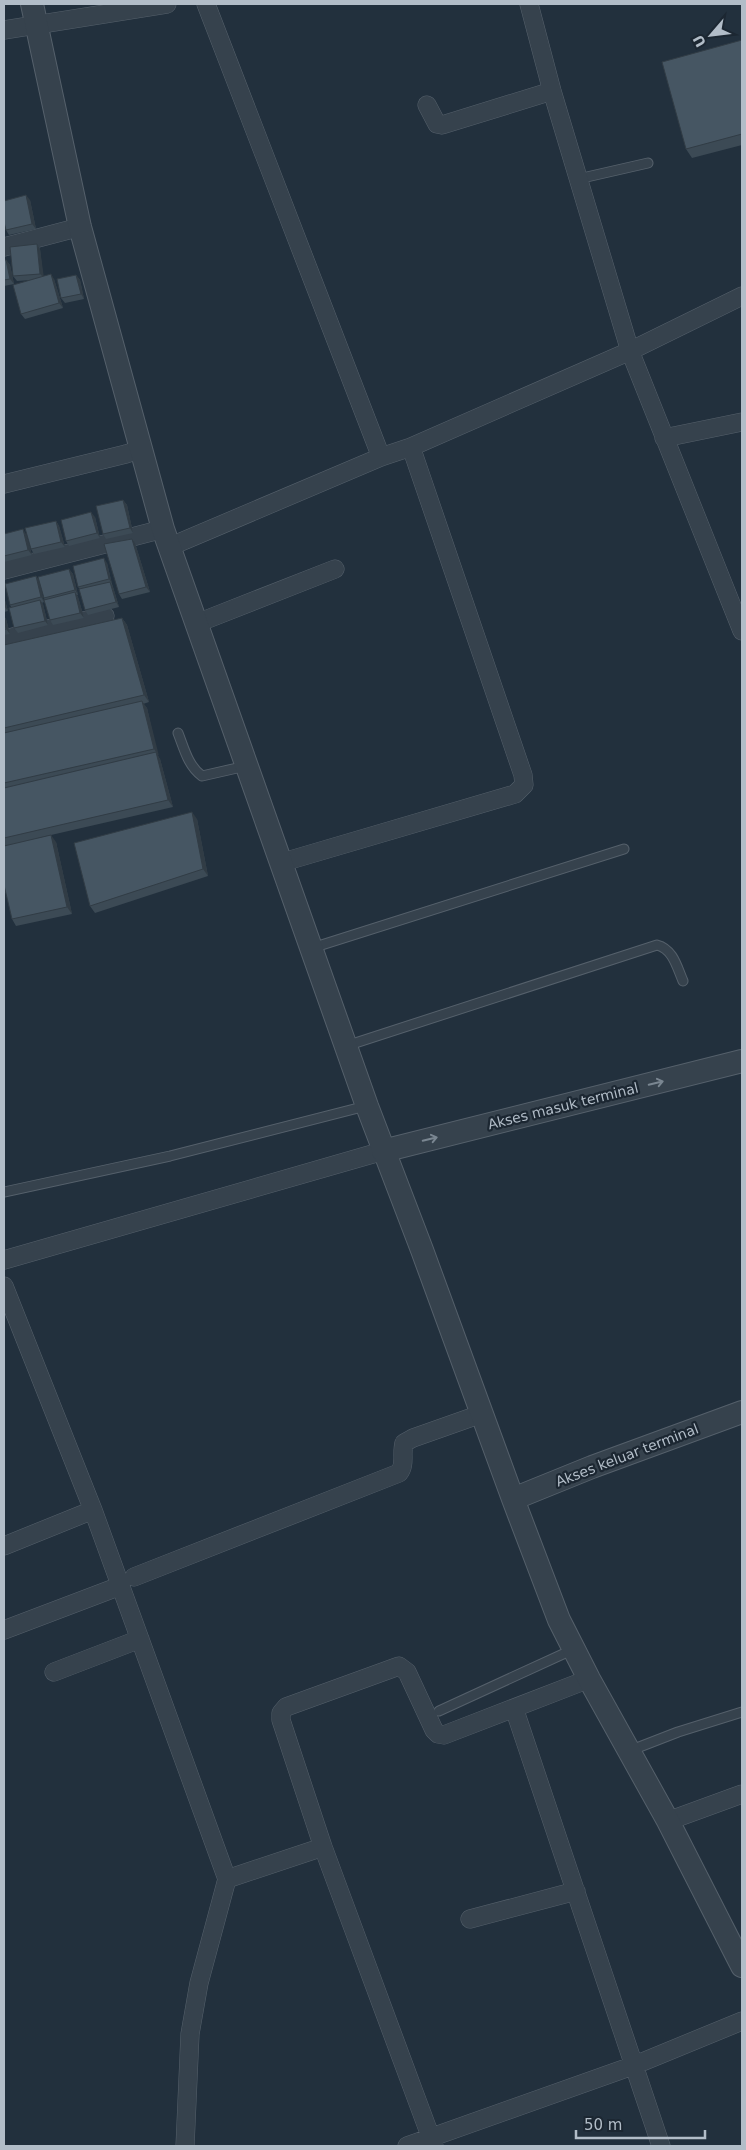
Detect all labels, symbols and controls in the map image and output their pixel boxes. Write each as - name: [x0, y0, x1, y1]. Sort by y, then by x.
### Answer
- north arrow: [686, 10, 736, 60]
- text: U: [690, 32, 709, 50]
- one-way arrow: [648, 1078, 664, 1087]
- street label: Akses masuk terminal: [486, 1080, 640, 1132]
- one-way arrow: [422, 1134, 438, 1143]
- street label: Akses keluar terminal: [553, 1420, 701, 1490]
- scale bar: [576, 2108, 705, 2140]
- text: 50 m: [584, 2116, 622, 2134]

